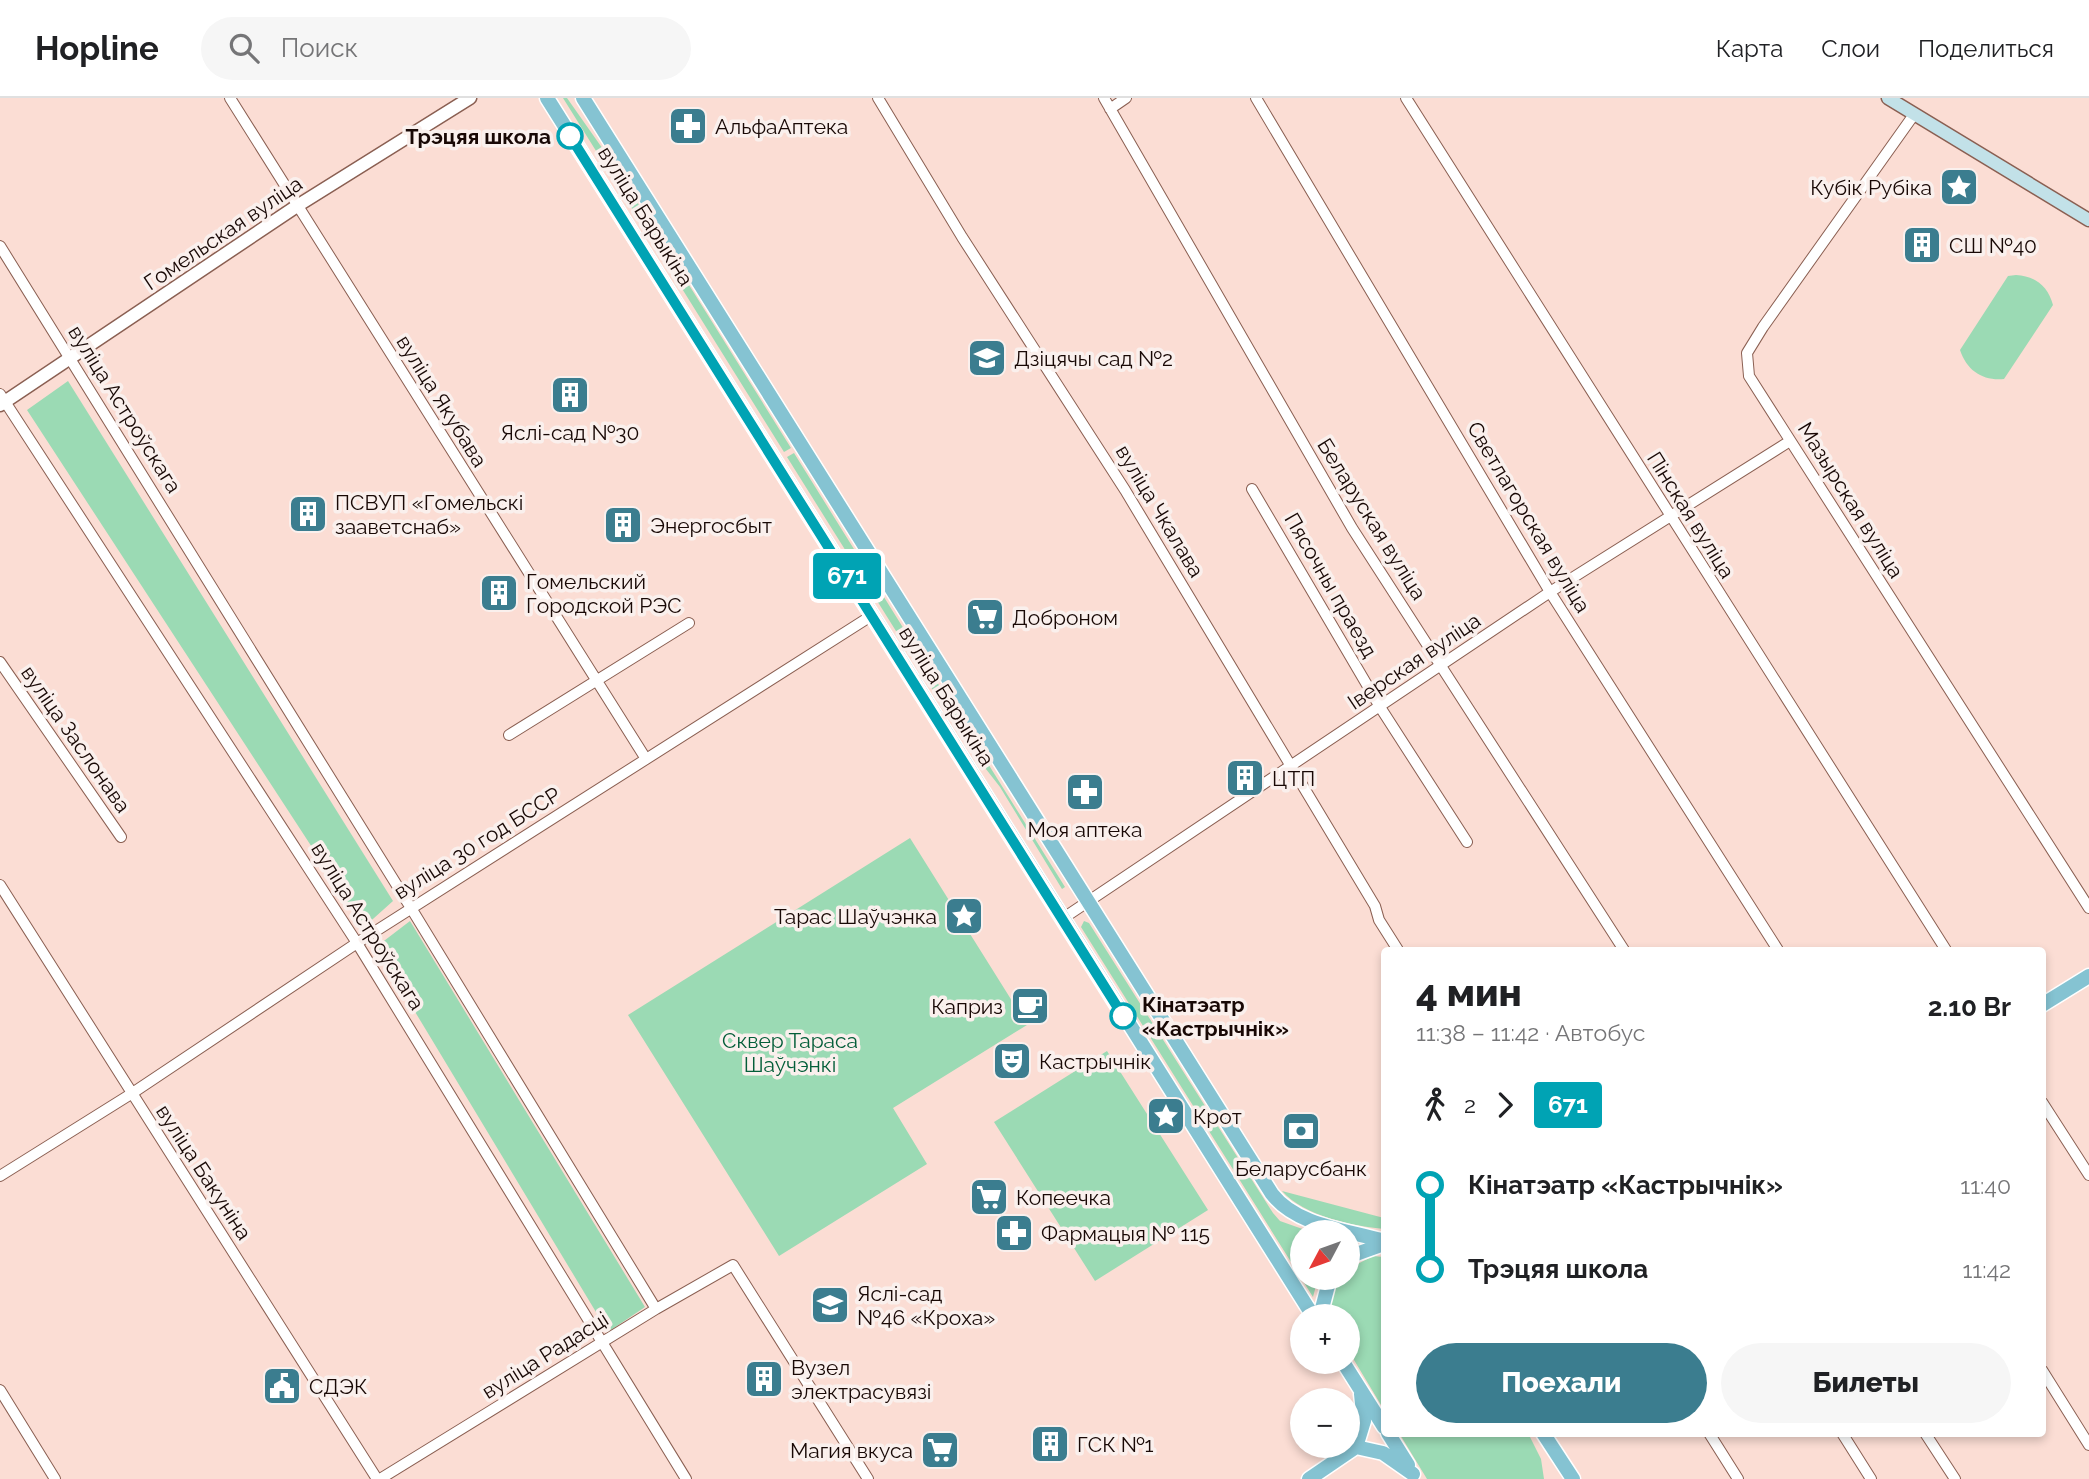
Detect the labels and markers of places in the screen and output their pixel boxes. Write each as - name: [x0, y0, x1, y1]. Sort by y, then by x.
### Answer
- pharmacy icon: АльфаАптека: [667, 105, 709, 147]
- place label: АльфаАптека: [715, 114, 848, 139]
- marker: Трэцяя школа: [557, 123, 583, 149]
- place label: Трэцяя школа: [405, 124, 551, 149]
- place icon: Кубік Рубіка: [1938, 166, 1980, 208]
- place label: Кубік Рубіка: [1810, 175, 1932, 200]
- building icon: СШ №40: [1901, 224, 1943, 266]
- place label: СШ №40: [1949, 233, 2037, 258]
- school or university icon: Дзіцячы сад №2: [966, 337, 1008, 379]
- place label: Дзіцячы сад №2: [1014, 346, 1173, 371]
- building icon: Яслі-сад №30: [549, 374, 591, 416]
- place label: Яслі-сад №30: [501, 420, 639, 445]
- place label: ПСВУП «Гомельскі зааветснаб»: [335, 490, 523, 539]
- building icon: ПСВУП «Гомельскі зааветснаб»: [287, 493, 329, 535]
- building icon: Энергосбыт: [602, 504, 644, 546]
- place label: Энергосбыт: [650, 513, 772, 538]
- place label: Гомельский Городской РЭС: [526, 569, 682, 618]
- building icon: Гомельский Городской РЭС: [478, 572, 520, 614]
- supermarket icon: Доброном: [964, 596, 1006, 638]
- place label: Доброном: [1012, 605, 1118, 630]
- building icon: ЦТП: [1224, 757, 1266, 799]
- place label: ЦТП: [1272, 766, 1315, 791]
- pharmacy icon: Моя аптека: [1064, 771, 1106, 813]
- place label: Моя аптека: [1027, 817, 1143, 842]
- place icon: Тарас Шаўчэнка: [943, 895, 985, 937]
- place label: Тарас Шаўчэнка: [774, 904, 937, 929]
- cafe icon: Каприз: [1009, 985, 1051, 1027]
- place label: Кінатэатр «Кастрычнік»: [1142, 992, 1289, 1041]
- place label: Каприз: [931, 994, 1003, 1019]
- marker: Кінатэатр «Кастрычнік»: [1110, 1003, 1136, 1029]
- theatre icon: Кастрычнік: [991, 1040, 1033, 1082]
- place label: Кастрычнік: [1039, 1049, 1151, 1074]
- place icon: Крот: [1145, 1095, 1187, 1137]
- place label: Крот: [1193, 1104, 1242, 1129]
- bank icon: Беларусбанк: [1280, 1110, 1322, 1152]
- place label: Беларусбанк: [1235, 1156, 1367, 1181]
- supermarket icon: Копеечка: [968, 1176, 1010, 1218]
- place label: Копеечка: [1016, 1185, 1111, 1210]
- pharmacy icon: Фармацыя № 115: [993, 1212, 1035, 1254]
- place label: Фармацыя № 115: [1041, 1221, 1210, 1246]
- place label: Яслі-сад №46 «Кроха»: [857, 1281, 995, 1330]
- school or university icon: Яслі-сад №46 «Кроха»: [809, 1284, 851, 1326]
- place label: Вузел электрасувязі: [791, 1355, 931, 1404]
- building icon: Вузел электрасувязі: [743, 1358, 785, 1400]
- public building icon: СДЭК: [261, 1365, 303, 1407]
- place label: СДЭК: [309, 1374, 367, 1399]
- building icon: ГСК №1: [1029, 1423, 1071, 1465]
- supermarket icon: Магия вкуса: [919, 1429, 961, 1471]
- place label: ГСК №1: [1077, 1432, 1154, 1457]
- place label: Магия вкуса: [790, 1438, 913, 1463]

